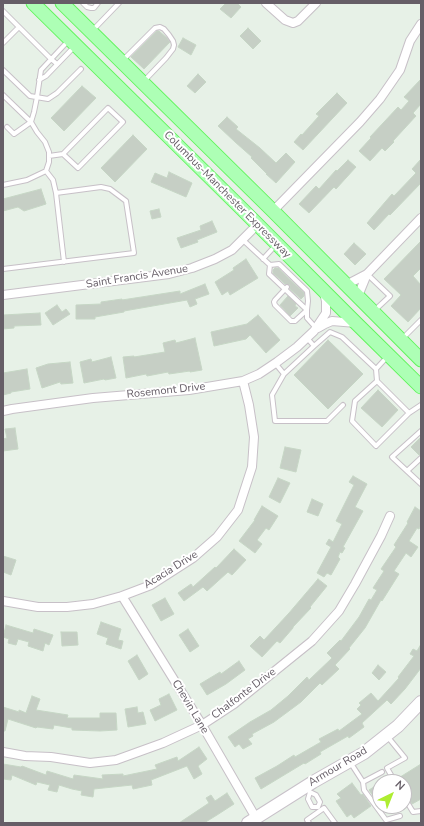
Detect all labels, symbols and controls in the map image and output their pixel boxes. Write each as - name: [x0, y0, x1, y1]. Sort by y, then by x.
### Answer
- street label: Columbus-Manchester Expressway: [161, 129, 293, 261]
- street label: Saint Francis Avenue: [85, 262, 189, 292]
- street label: Rosemont Drive: [126, 380, 206, 402]
- street label: Acacia Drive: [142, 548, 200, 592]
- street label: Chalfonte Drive: [209, 666, 279, 722]
- street label: Chevin Lane: [169, 678, 211, 736]
- street label: Armour Road: [306, 744, 370, 790]
- north arrow: [372, 774, 412, 814]
- text: N: [392, 777, 408, 794]

